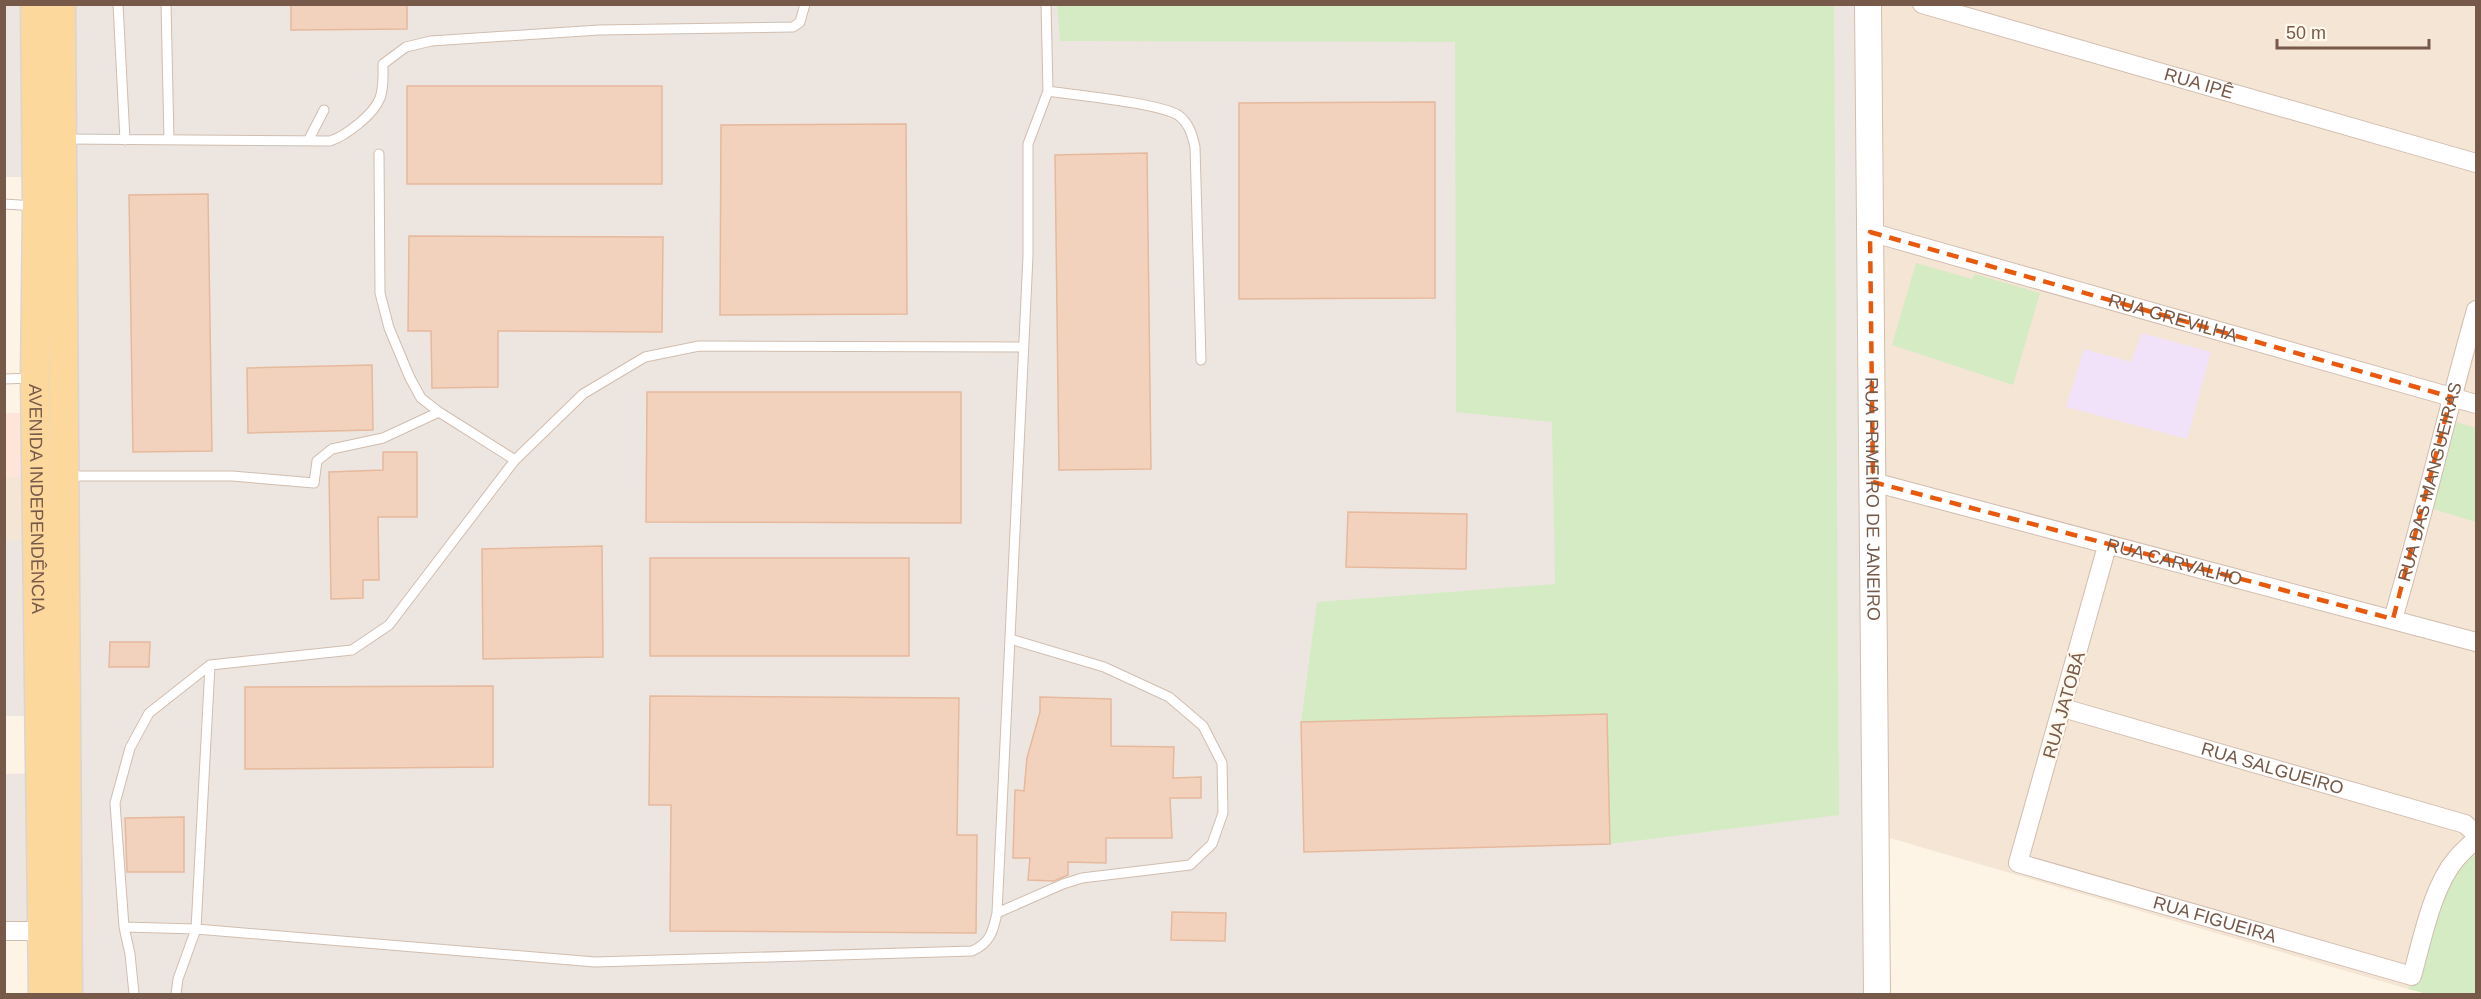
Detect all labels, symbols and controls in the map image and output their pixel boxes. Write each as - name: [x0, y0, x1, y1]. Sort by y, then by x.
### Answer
- scale bar: [2277, 12, 2428, 50]
- text: 50 m: [2286, 23, 2326, 43]
- street label: RUA IPÊ: [2162, 64, 2236, 103]
- street label: RUA GREVILHA: [2106, 290, 2240, 346]
- street label: RUA PRIMEIRO DE JANEIRO: [1861, 377, 1884, 621]
- street label: RUA DAS MANGUEIRAS: [2394, 380, 2466, 584]
- street label: AVENIDA INDEPENDÊNCIA: [25, 384, 48, 614]
- street label: RUA CARVALHO: [2105, 534, 2245, 590]
- street label: RUA JATOBÁ: [2039, 649, 2089, 761]
- street label: RUA SALGUEIRO: [2199, 738, 2346, 798]
- street label: RUA FIGUEIRA: [2151, 892, 2279, 947]

